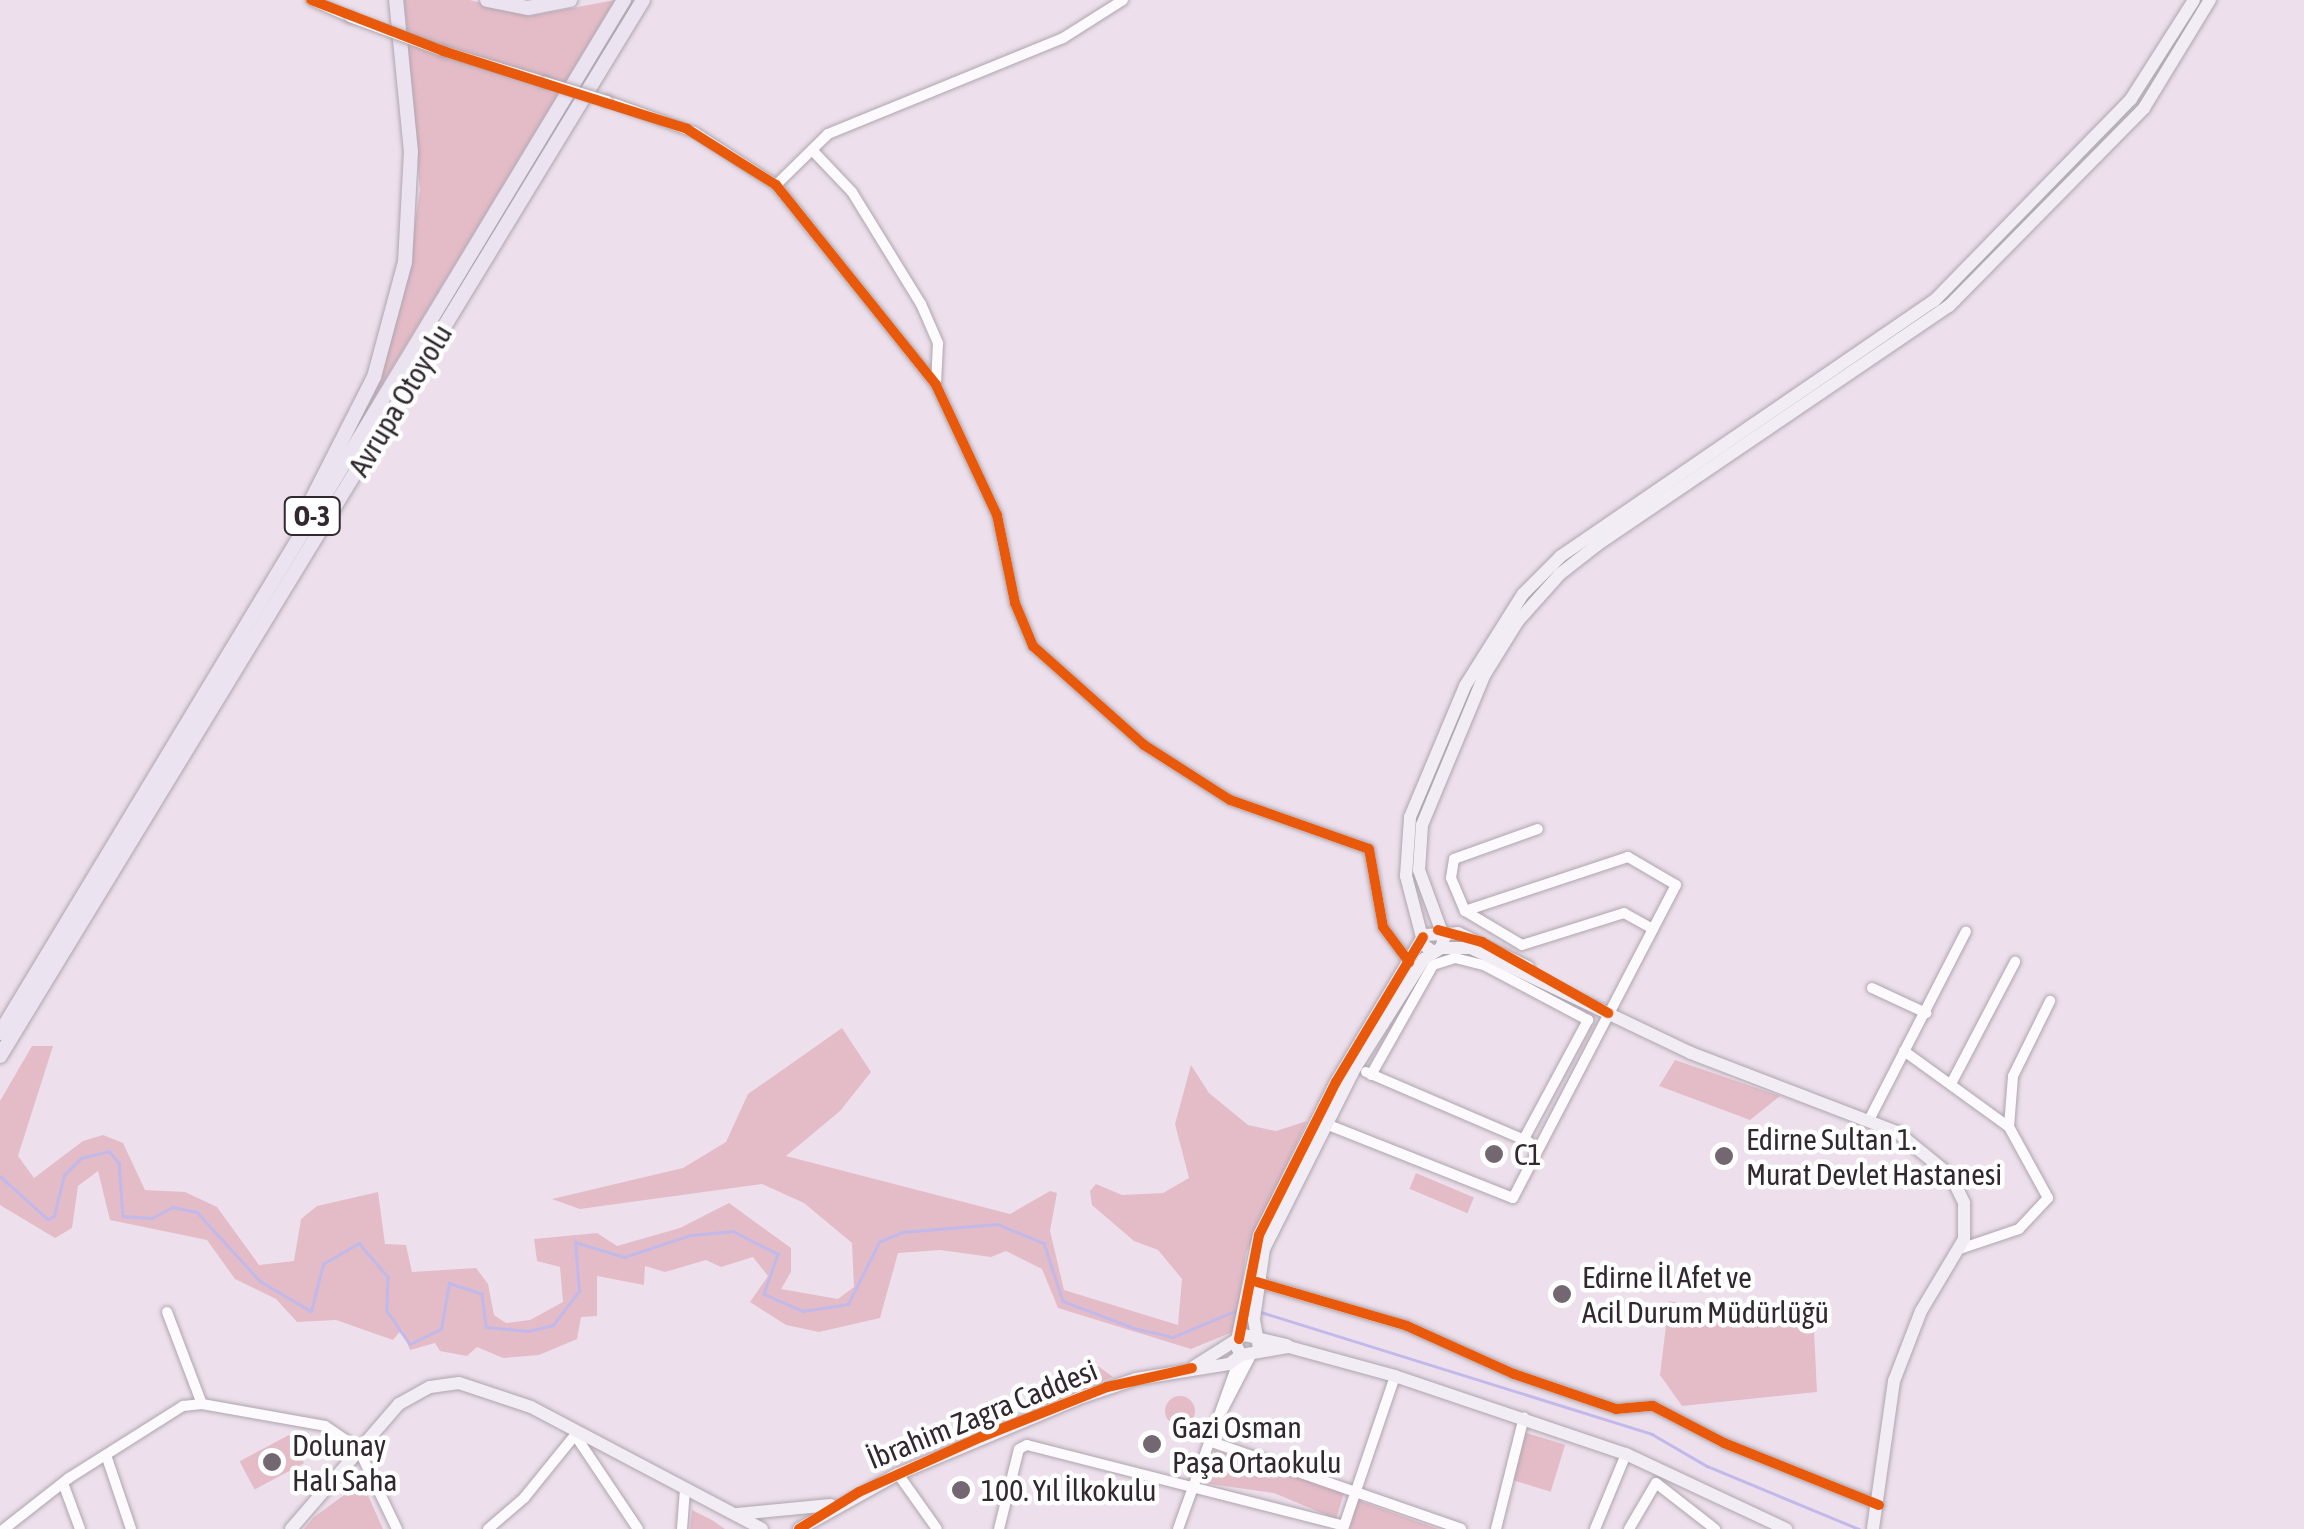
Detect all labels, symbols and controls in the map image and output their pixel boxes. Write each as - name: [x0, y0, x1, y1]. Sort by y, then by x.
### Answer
- street label: Avrupa Otoyolu: [341, 317, 459, 483]
- road number: O-3: [282, 493, 342, 539]
- place label: Edirne Sultan 1. Murat Devlet Hastanesi: [1746, 1121, 2002, 1192]
- place label: C1: [1514, 1136, 1542, 1172]
- marker: C1: [1483, 1143, 1505, 1165]
- marker: Edirne Sultan 1. Murat Devlet Hastanesi: [1711, 1143, 1737, 1169]
- place label: Edirne İl Afet ve Acil Durum Müdürlüğü: [1582, 1259, 1829, 1330]
- marker: Edirne İl Afet ve Acil Durum Müdürlüğü: [1551, 1283, 1573, 1305]
- street label: İbrahim Zagra Caddesi: [862, 1351, 1102, 1477]
- place label: Gazi Osman Paşa Ortaokulu: [1172, 1409, 1342, 1480]
- place label: Dolunay Halı Saha: [292, 1427, 397, 1498]
- marker: Gazi Osman Paşa Ortaokulu: [1141, 1433, 1163, 1455]
- marker: Dolunay Halı Saha: [261, 1451, 283, 1473]
- place label: 100. Yıl İlkokulu: [981, 1472, 1157, 1508]
- marker: 100. Yıl İlkokulu: [950, 1479, 972, 1501]

